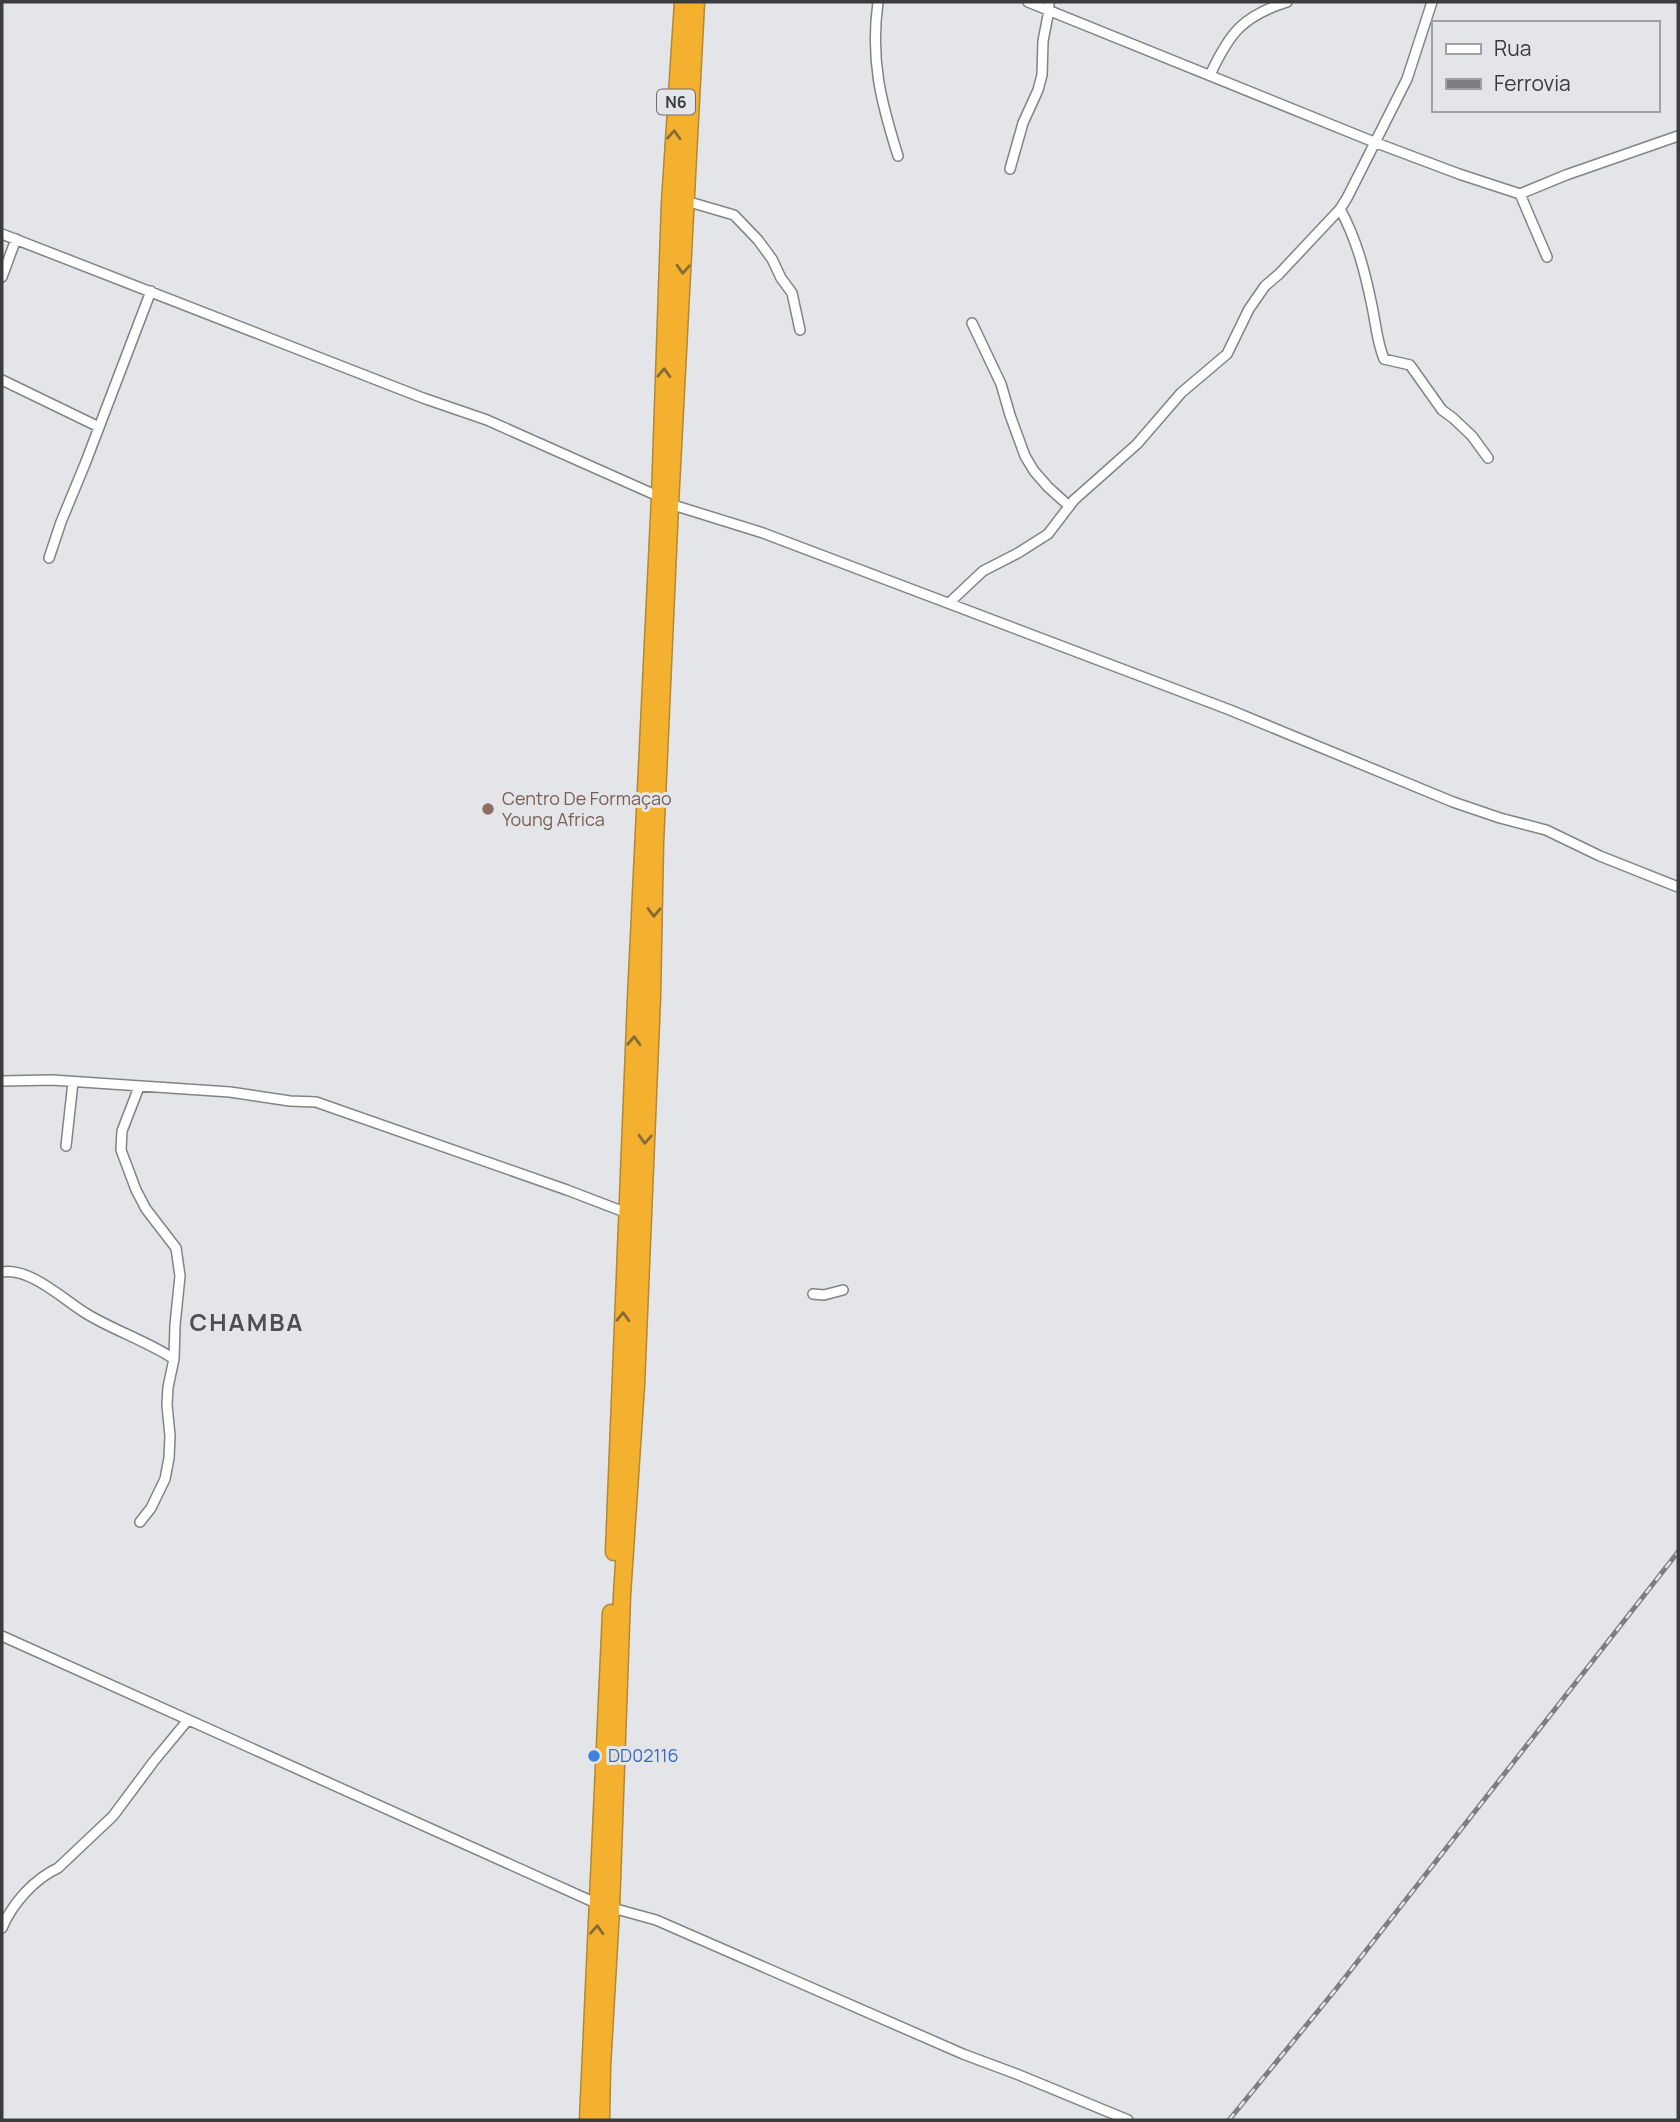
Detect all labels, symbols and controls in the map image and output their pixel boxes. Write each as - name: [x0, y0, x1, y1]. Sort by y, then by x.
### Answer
- legend: [1432, 21, 1659, 112]
- text: Rua: [1494, 34, 1531, 62]
- text: Ferrovia: [1494, 69, 1571, 97]
- road number: N6: [657, 90, 695, 114]
- one-way arrow: [666, 129, 681, 140]
- one-way arrow: [675, 263, 690, 274]
- one-way arrow: [656, 368, 672, 378]
- place label: Centro De Formaçao Young Africa: [502, 786, 672, 831]
- marker: Centro De Formaçao Young Africa: [480, 801, 496, 817]
- one-way arrow: [646, 907, 661, 918]
- one-way arrow: [626, 1035, 641, 1046]
- one-way arrow: [638, 1134, 653, 1145]
- district label: CHAMBA: [190, 1305, 304, 1338]
- one-way arrow: [615, 1312, 630, 1323]
- place label: DD02116: [608, 1743, 679, 1767]
- marker: DD02116: [586, 1748, 602, 1764]
- one-way arrow: [589, 1924, 604, 1935]

